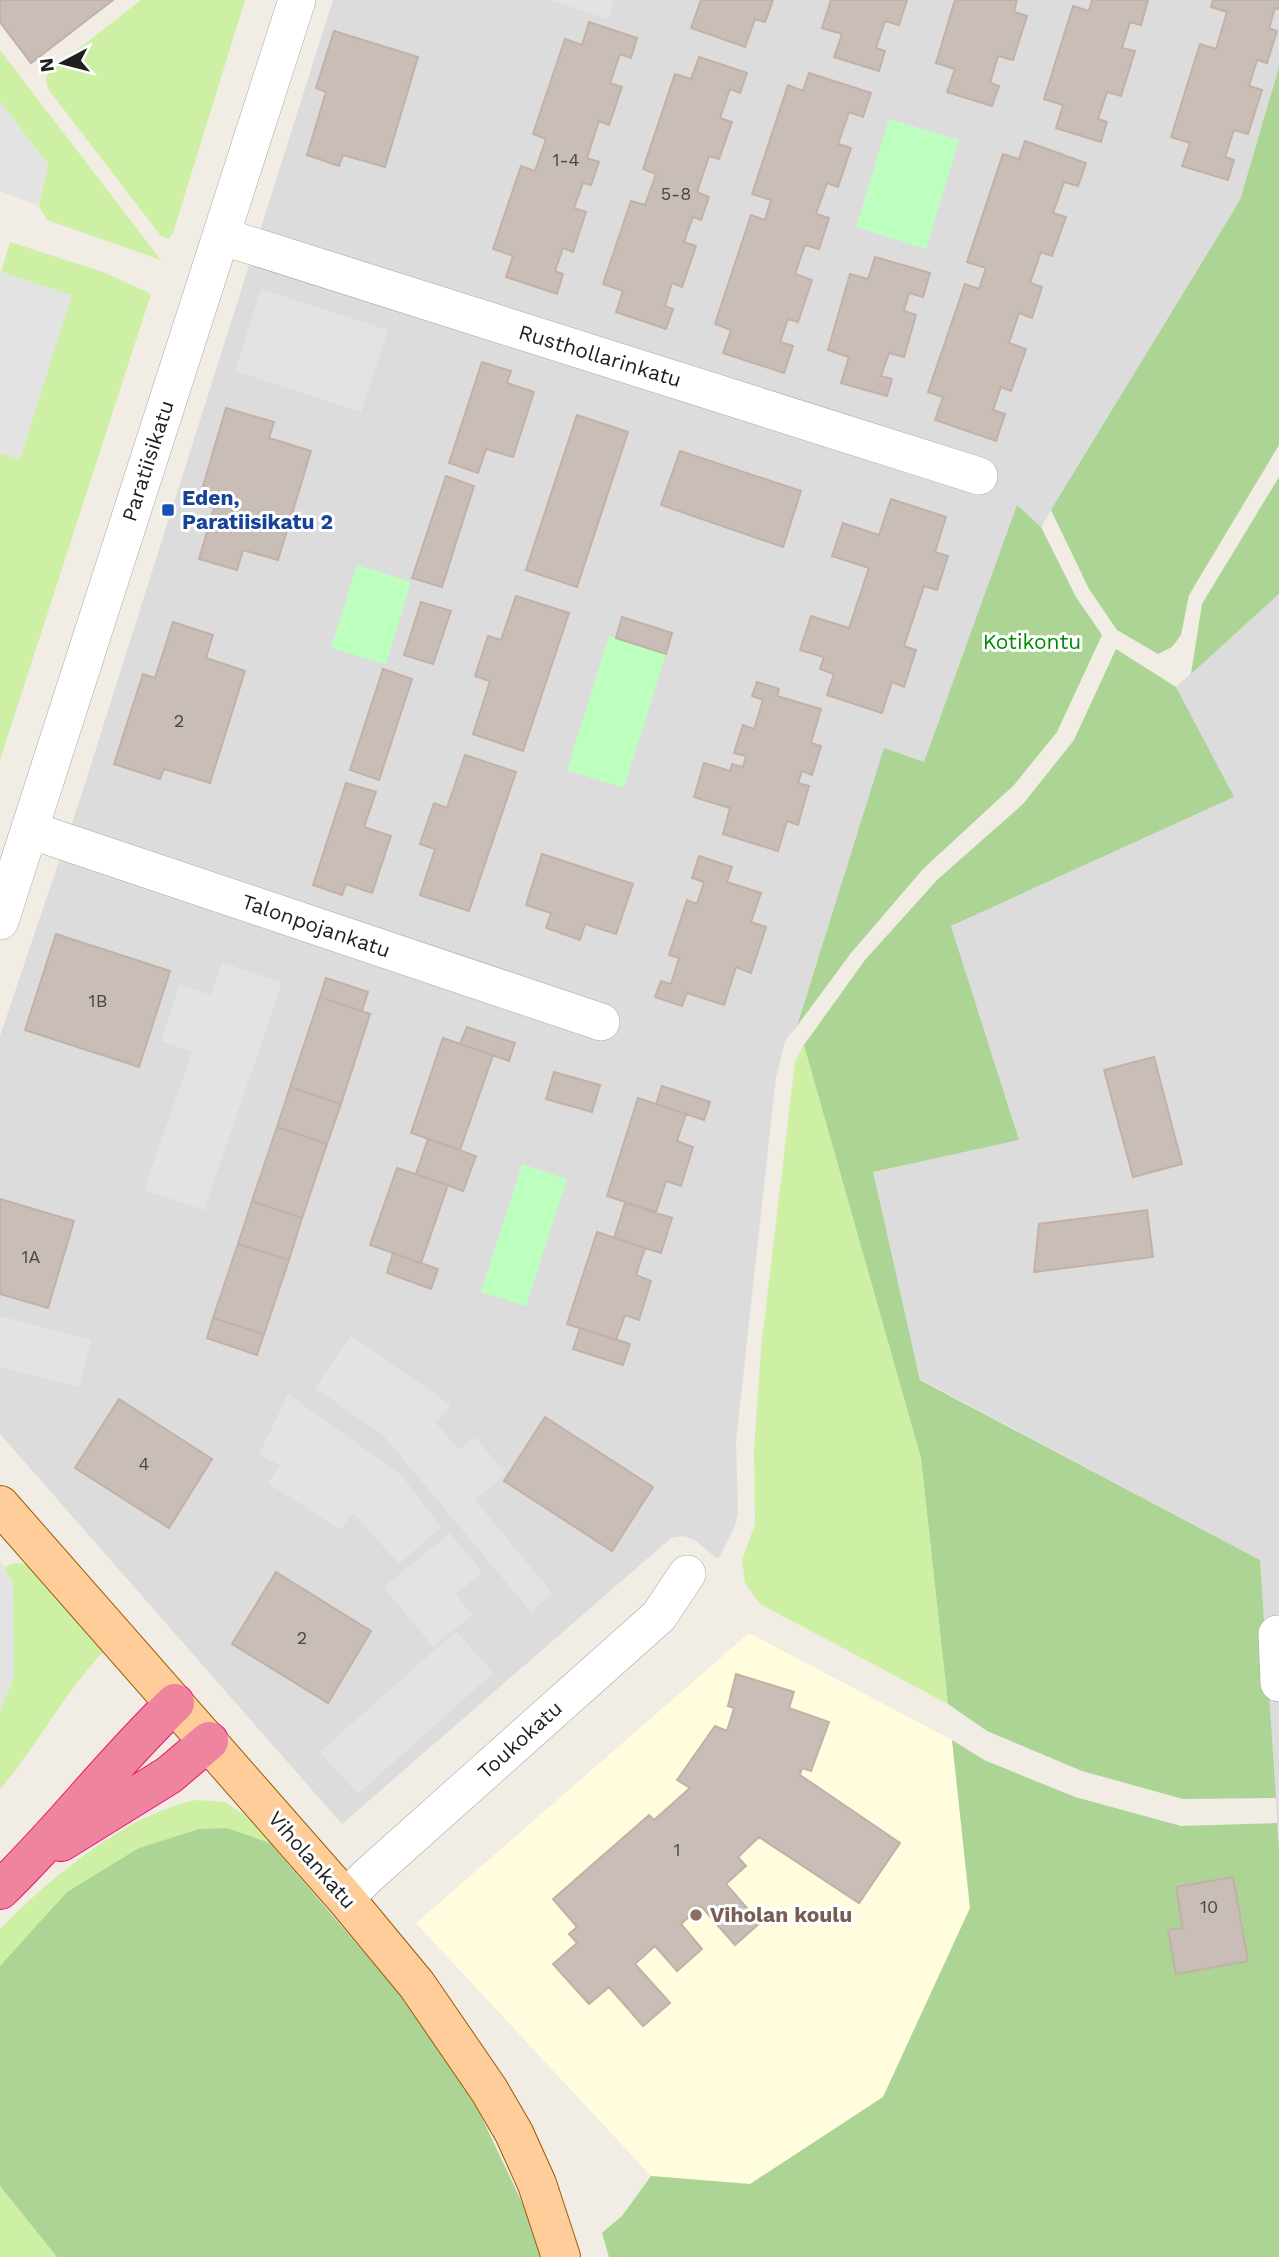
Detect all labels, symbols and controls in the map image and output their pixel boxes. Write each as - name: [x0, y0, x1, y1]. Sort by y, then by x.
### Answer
- north arrow: [28, 28, 98, 98]
- text: N: [34, 57, 59, 73]
- house number: 1-4: [552, 149, 580, 170]
- house number: 5-8: [661, 183, 691, 204]
- street label: Rusthollarinkatu: [516, 319, 685, 392]
- street label: Paratiisikatu: [116, 397, 179, 525]
- place label: Eden, Paratiisikatu 2: [182, 485, 333, 534]
- marker: Eden, Paratiisikatu 2: [160, 502, 176, 518]
- park label: Kotikontu: [983, 629, 1081, 654]
- house number: 2: [174, 710, 184, 731]
- street label: Talonpojankatu: [239, 888, 394, 963]
- house number: 1B: [89, 990, 107, 1011]
- house number: 1A: [22, 1246, 41, 1267]
- house number: 4: [139, 1453, 150, 1474]
- house number: 2: [297, 1627, 307, 1648]
- street label: Toukokatu: [472, 1695, 567, 1784]
- street label: Viholankatu: [263, 1806, 362, 1914]
- house number: 1: [673, 1839, 681, 1860]
- house number: 10: [1200, 1896, 1218, 1917]
- place label: Viholan koulu: [710, 1902, 852, 1927]
- marker: Viholan koulu: [688, 1907, 704, 1923]

